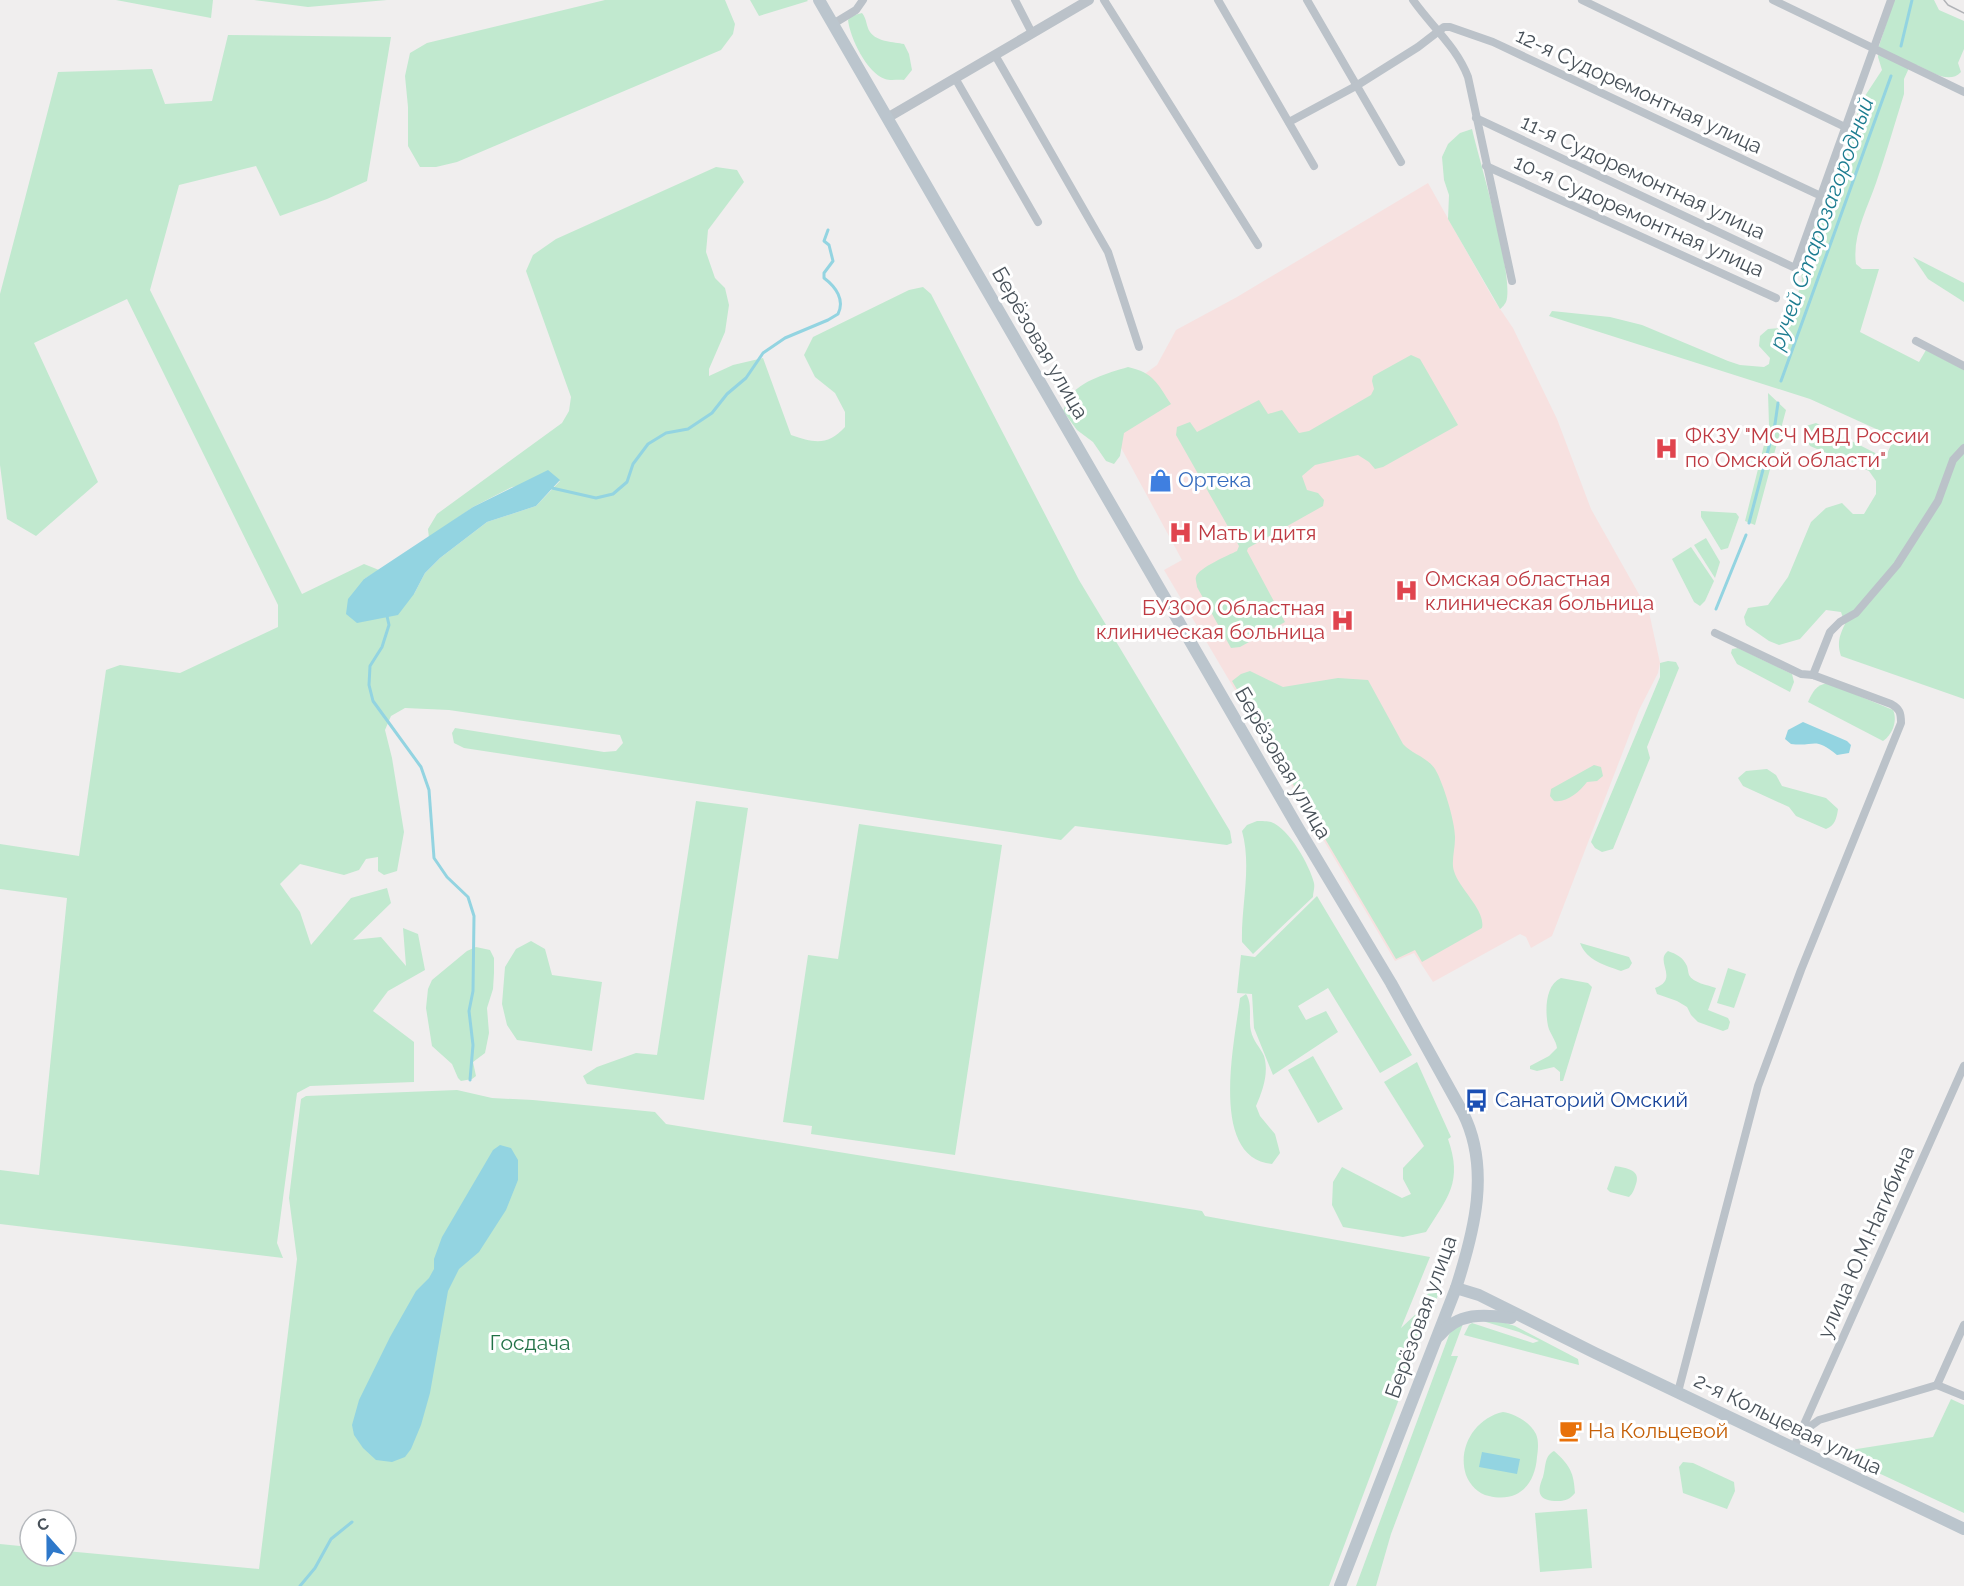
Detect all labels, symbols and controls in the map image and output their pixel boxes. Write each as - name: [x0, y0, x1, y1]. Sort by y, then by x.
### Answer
- street label: 12-я Судоремонтная улица: [1512, 22, 1766, 159]
- water label: ручей Старозагородный: [1763, 93, 1879, 354]
- street label: 11-я Судоремонтная улица: [1517, 109, 1769, 244]
- street label: 10-я Судоремонтная улица: [1510, 149, 1768, 282]
- street label: Берёзовая улица: [987, 262, 1094, 423]
- place label: ФКЗУ "МСЧ МВД России по Омской области": [1685, 423, 1929, 472]
- hospital icon: ФКЗУ "МСЧ МВД России по Омской области": [1654, 435, 1680, 461]
- shop icon: Ортека: [1147, 467, 1173, 493]
- place label: Ортека: [1178, 467, 1251, 492]
- hospital icon: Мать и дитя: [1167, 520, 1193, 546]
- place label: Мать и дитя: [1198, 520, 1316, 545]
- place label: Омская областная клиническая больница: [1425, 566, 1654, 615]
- hospital icon: Омская областная клиническая больница: [1394, 578, 1420, 604]
- place label: БУЗОО Областная клиническая больница: [1096, 595, 1325, 644]
- hospital icon: БУЗОО Областная клиническая больница: [1330, 607, 1356, 633]
- street label: Берёзовая улица: [1230, 682, 1337, 843]
- bus stop icon: Санаторий Омский: [1464, 1087, 1490, 1113]
- place label: Санаторий Омский: [1495, 1087, 1688, 1112]
- street label: улица Ю.М.Нагибина: [1812, 1142, 1919, 1342]
- street label: Берёзовая улица: [1380, 1232, 1462, 1402]
- park label: Госдача: [490, 1330, 570, 1355]
- street label: 2-я Кольцевая улица: [1690, 1367, 1886, 1480]
- cafe icon: На Кольцевой: [1557, 1418, 1583, 1444]
- place label: На Кольцевой: [1588, 1418, 1728, 1443]
- north arrow: [18, 1508, 78, 1568]
- text: С: [34, 1514, 51, 1535]

